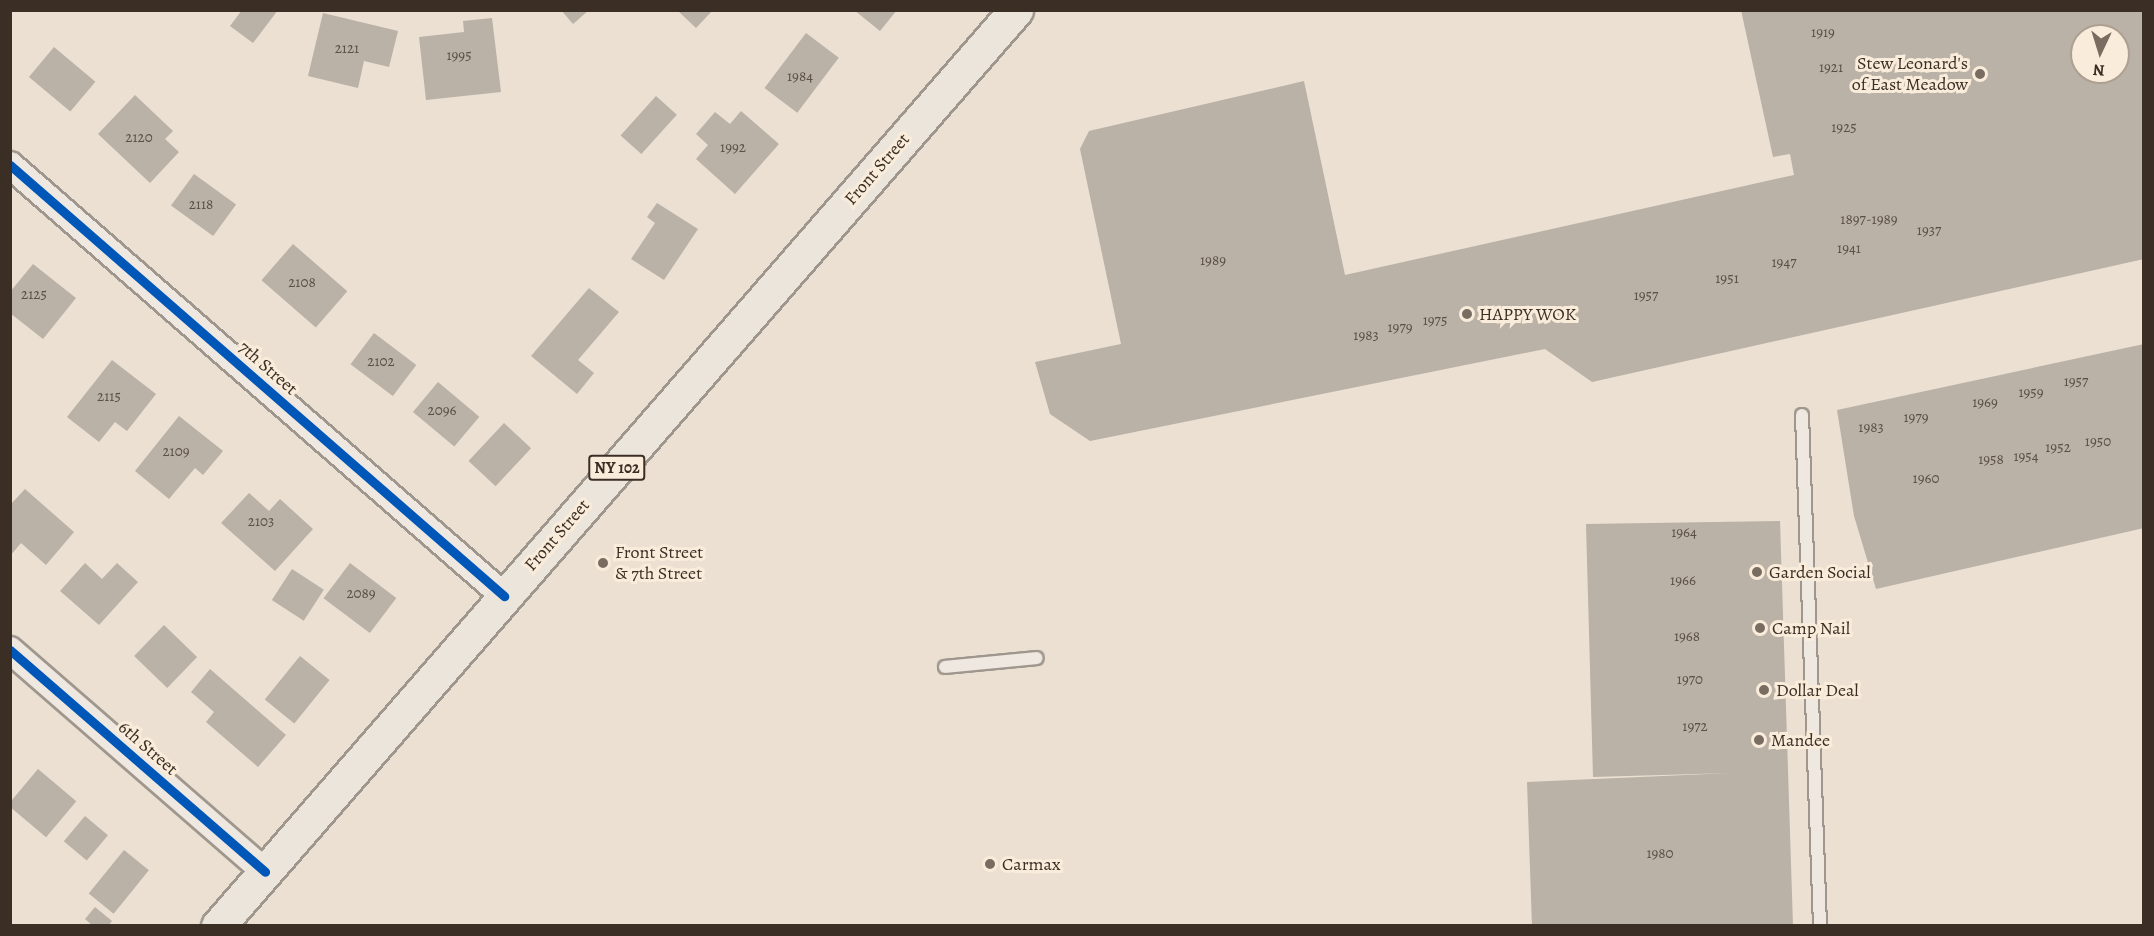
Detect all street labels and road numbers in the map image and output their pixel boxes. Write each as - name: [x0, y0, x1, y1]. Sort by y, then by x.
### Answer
- street label: Front Street: [840, 129, 914, 209]
- street label: 7th Street: [234, 337, 302, 399]
- road number: NY 102: [587, 455, 647, 481]
- street label: Front Street: [520, 495, 594, 575]
- street label: 6th Street: [114, 716, 182, 780]

